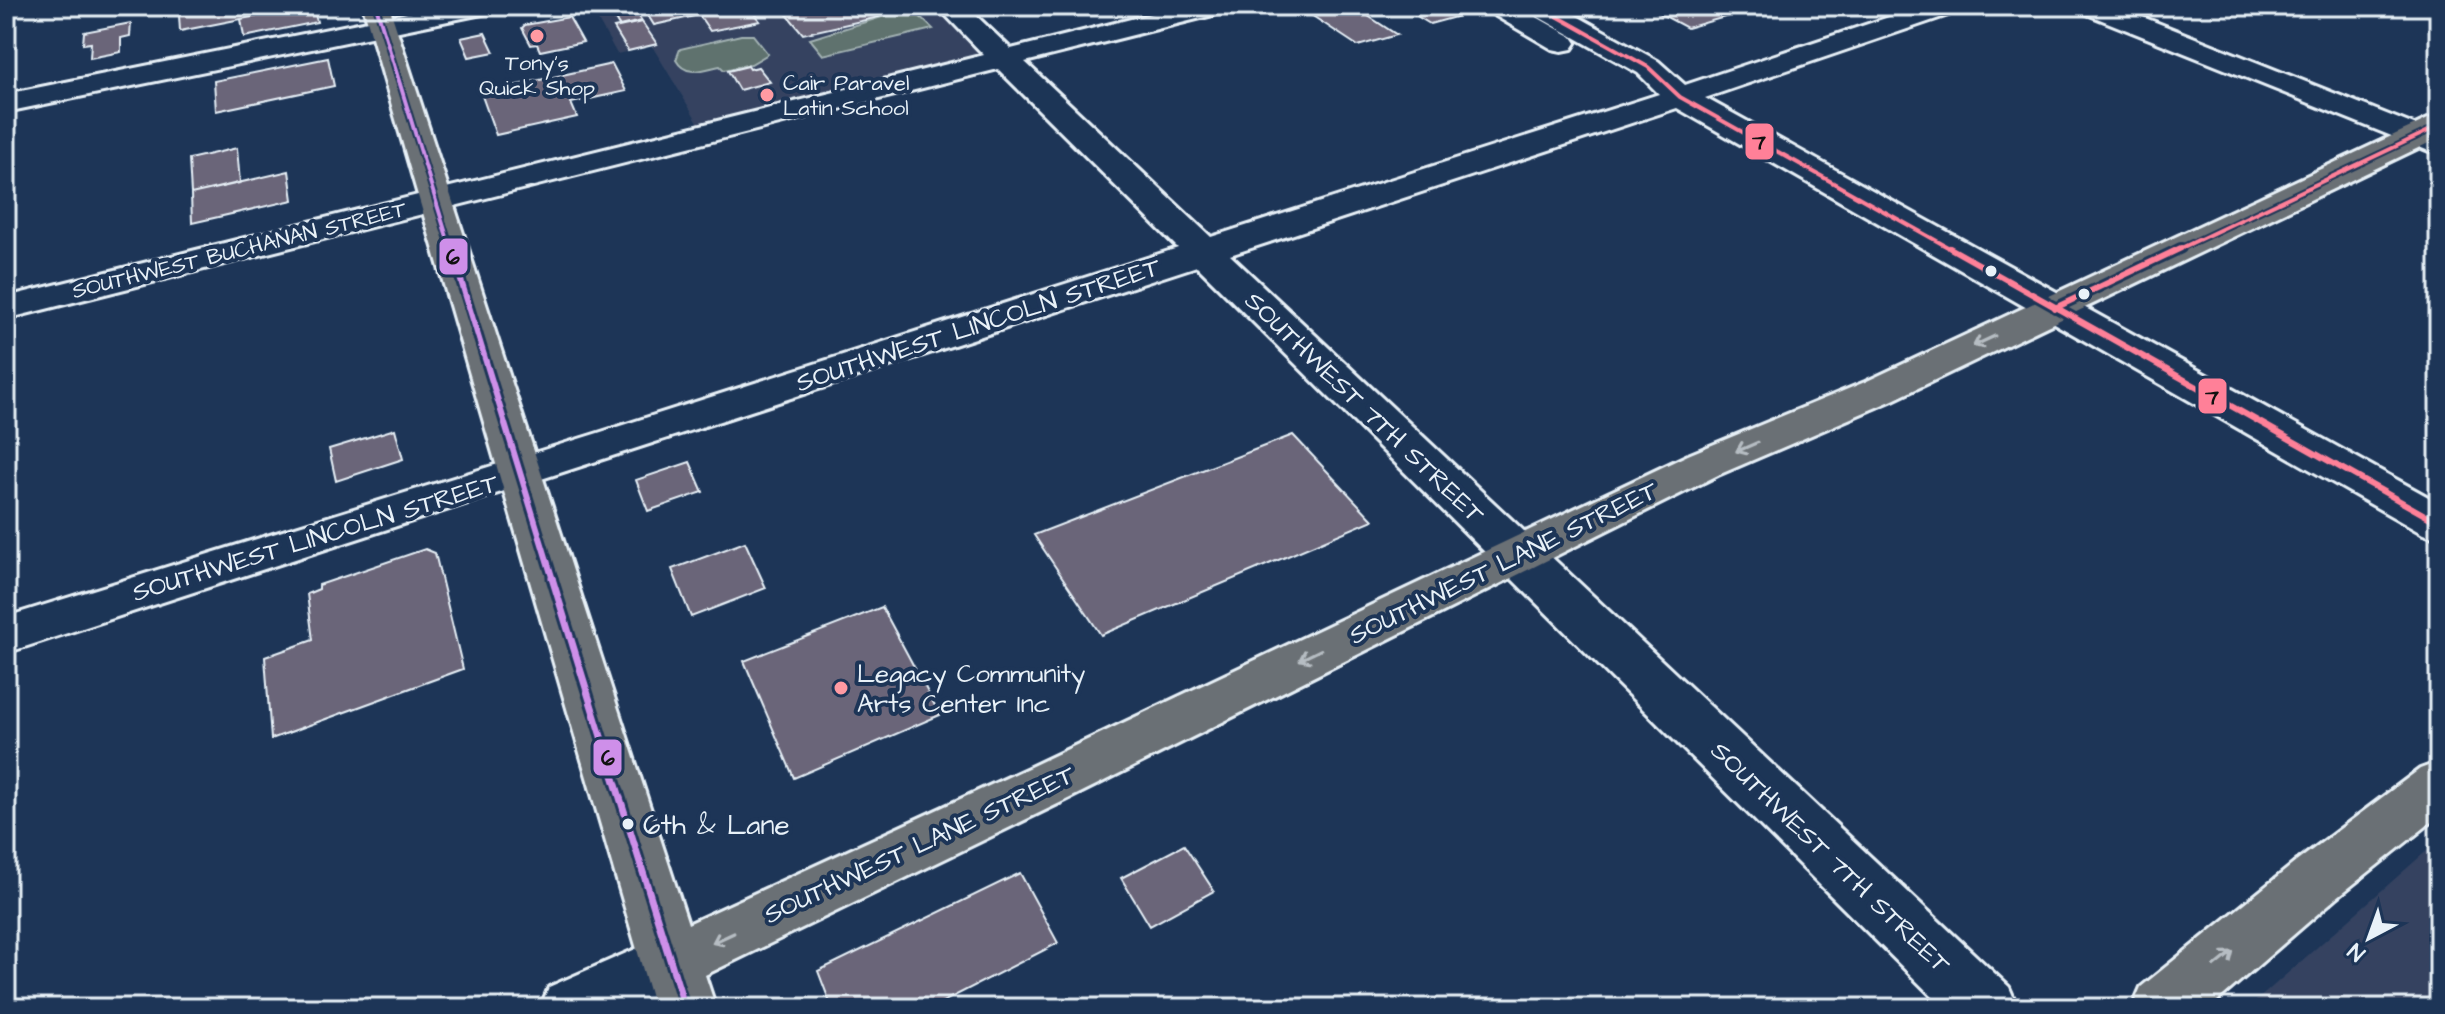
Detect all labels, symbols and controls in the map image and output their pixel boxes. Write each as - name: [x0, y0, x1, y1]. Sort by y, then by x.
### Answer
- marker: Tony's Quick Shop: [528, 27, 546, 45]
- place label: Tony's Quick Shop: [479, 48, 595, 104]
- place label: Cair Paravel Latin School: [783, 68, 909, 124]
- marker: Cair Paravel Latin School: [758, 86, 776, 104]
- line badge: 7: [1744, 122, 1775, 161]
- text: 7: [1751, 127, 1766, 158]
- street label: SOUTHWEST BUCHANAN STREET: [69, 194, 410, 307]
- line badge: 6: [438, 237, 469, 276]
- text: 6: [446, 242, 460, 273]
- street label: SOUTHWEST LINCOLN STREET: [792, 249, 1166, 401]
- unlabelled marker: [1983, 263, 1999, 279]
- street label: SOUTHWEST 7TH STREET: [1236, 283, 1493, 533]
- unlabelled marker: [2076, 286, 2092, 302]
- one-way arrow: [1973, 334, 1997, 349]
- line badge: 7: [2197, 377, 2228, 415]
- text: 7: [2204, 382, 2219, 413]
- one-way arrow: [1735, 440, 1760, 455]
- street label: SOUTHWEST LINCOLN STREET: [128, 465, 504, 611]
- street label: SOUTHWEST LANE STREET: [1343, 472, 1664, 653]
- one-way arrow: [1299, 648, 1323, 663]
- place label: Legacy Community Arts Center Inc: [857, 656, 1085, 722]
- marker: Legacy Community Arts Center Inc: [832, 679, 850, 697]
- street label: SOUTHWEST 7TH STREET: [1702, 733, 1959, 983]
- line badge: 6: [592, 738, 623, 777]
- text: 6: [601, 743, 615, 774]
- street label: SOUTHWEST LANE STREET: [758, 757, 1081, 933]
- place label: 6th & Lane: [643, 806, 790, 845]
- marker: 6th & Lane: [620, 816, 636, 832]
- north arrow: [2329, 898, 2409, 978]
- one-way arrow: [711, 931, 735, 946]
- text: N: [2341, 936, 2372, 968]
- one-way arrow: [2213, 950, 2234, 968]

